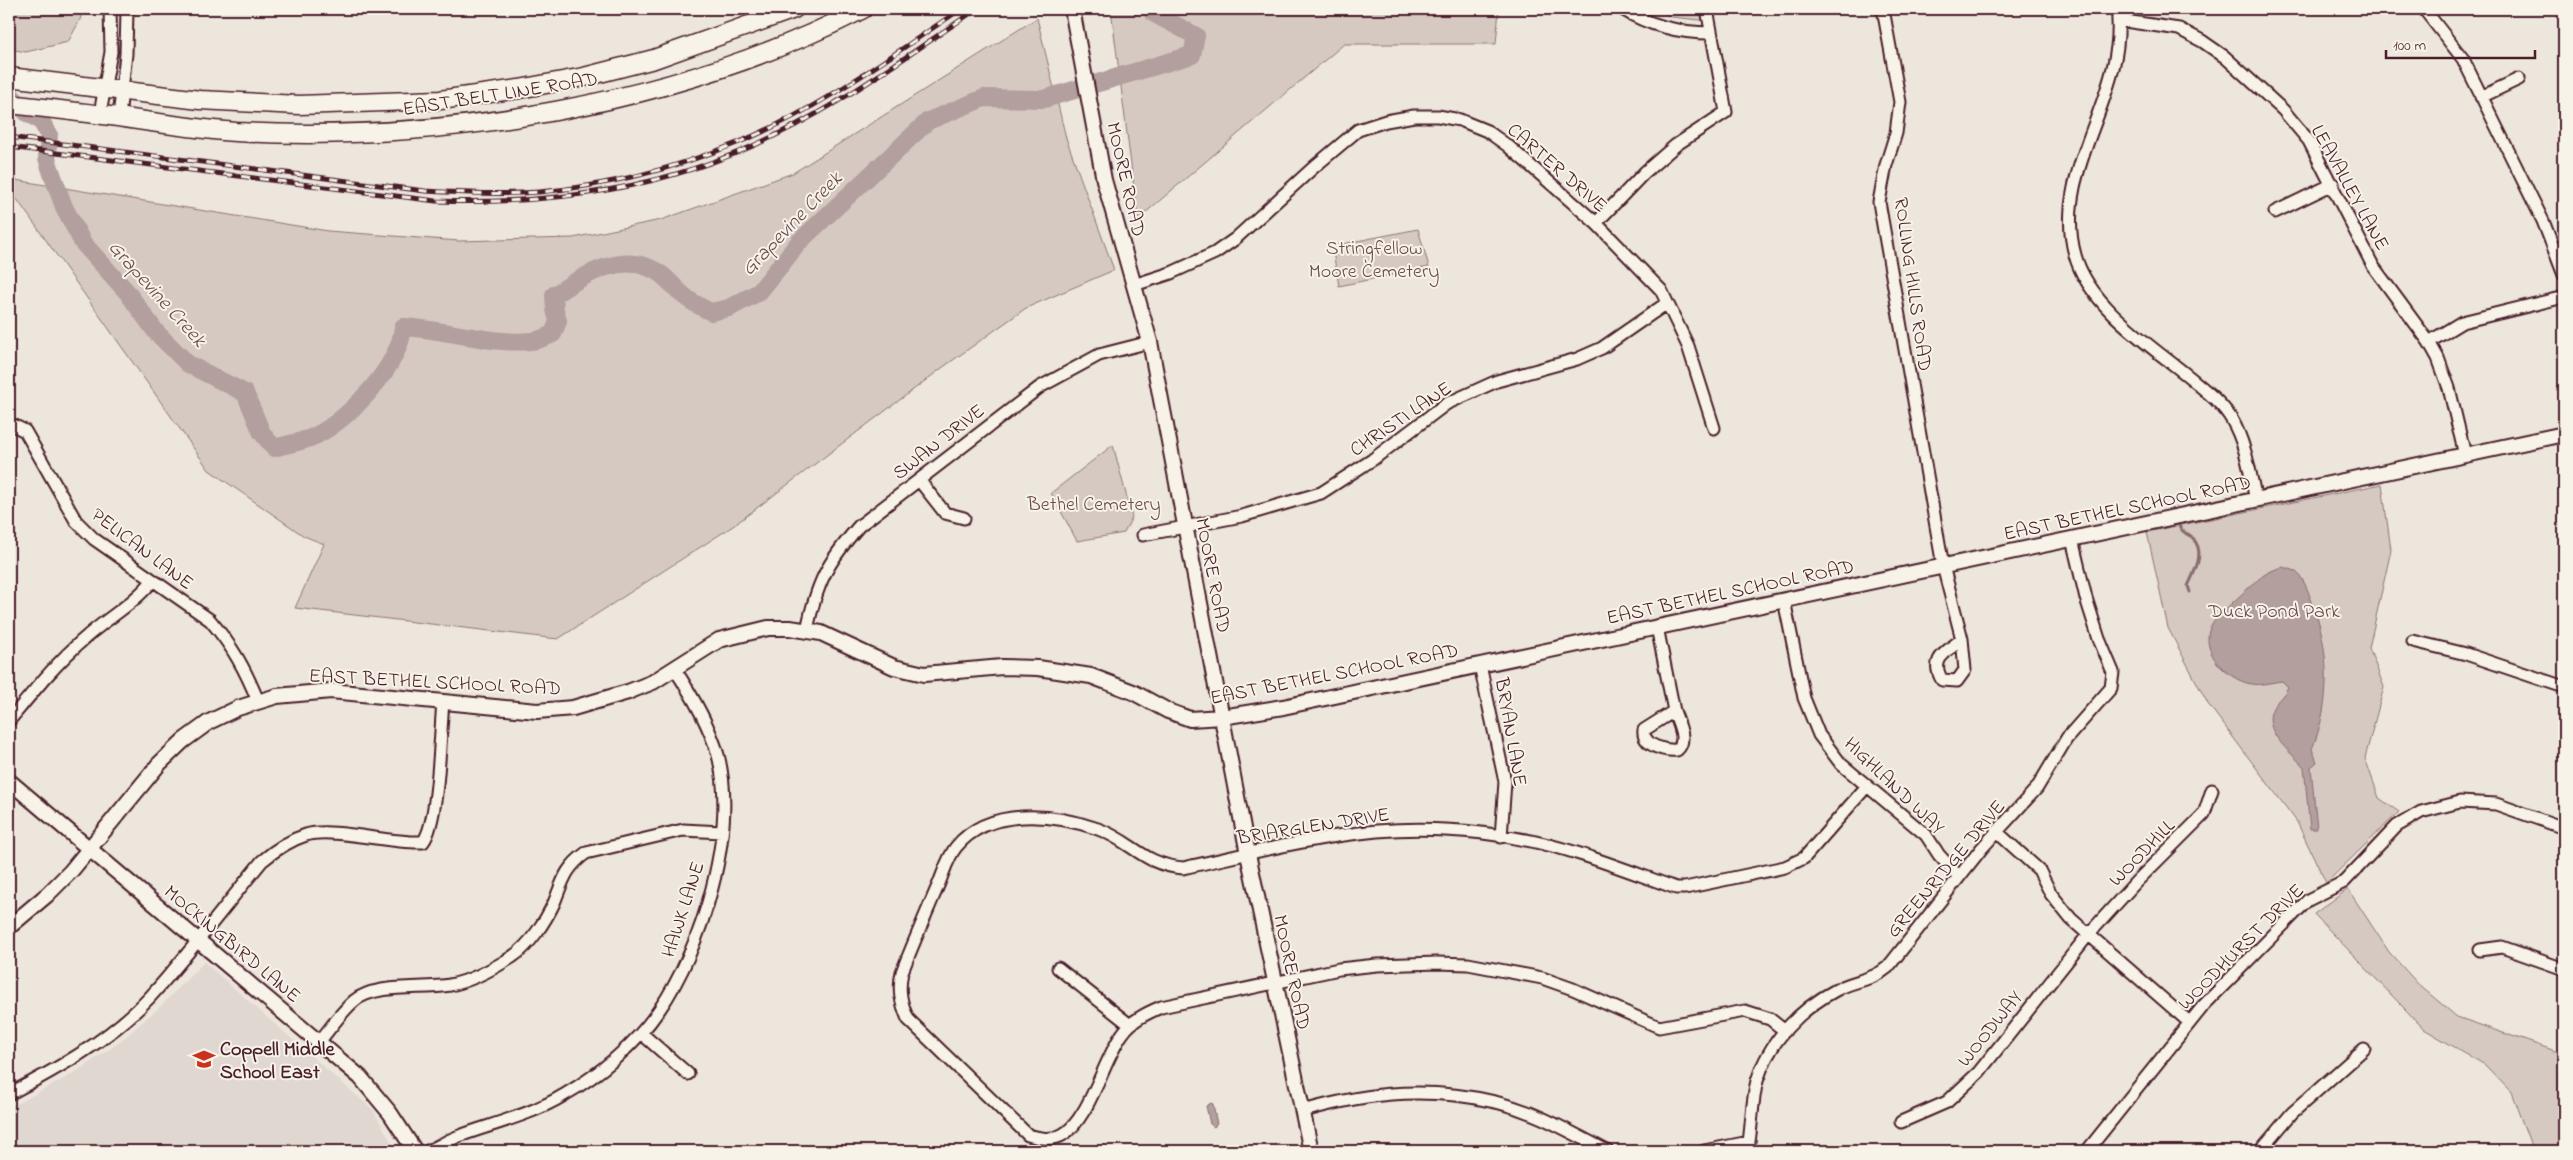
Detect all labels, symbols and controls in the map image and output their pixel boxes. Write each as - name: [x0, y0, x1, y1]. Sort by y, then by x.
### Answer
- scale bar: [2386, 28, 2534, 60]
- text: 100 m: [2393, 35, 2426, 57]
- street label: EAST BELT LINE ROAD: [401, 66, 600, 125]
- street label: CARTER DRIVE: [1500, 117, 1613, 221]
- street label: MOORE ROAD: [1097, 119, 1152, 240]
- street label: LEAVALLEY LANE: [2302, 120, 2395, 256]
- water label: Grapevine Creek: [735, 165, 851, 283]
- street label: ROLLING HILLS ROAD: [1885, 196, 1938, 373]
- water label: Grapevine Creek: [100, 234, 213, 355]
- park label: Stringfellow Moore Cemetery: [1309, 235, 1439, 287]
- street label: CHRISTI LANE: [1344, 375, 1458, 465]
- street label: SWAN DRIVE: [887, 398, 992, 488]
- street label: EAST BETHEL SCHOOL ROAD: [2001, 469, 2254, 550]
- park label: Bethel Cemetery: [1026, 491, 1161, 520]
- street label: PELICAN LANE: [84, 502, 199, 598]
- street label: MOORE ROAD: [1186, 515, 1237, 636]
- street label: EAST BETHEL SCHOOL ROAD: [1604, 553, 1857, 634]
- park label: Duck Pond Park: [2207, 598, 2340, 627]
- street label: EAST BETHEL SCHOOL ROAD: [1208, 637, 1461, 714]
- street label: EAST BETHEL SCHOOL ROAD: [308, 662, 562, 705]
- street label: BRYAN LANE: [1486, 675, 1533, 789]
- street label: HIGHLAND WAY: [1836, 731, 1950, 843]
- street label: GREENRIDGE DRIVE: [1880, 794, 2013, 945]
- street label: BRIARGLEN DRIVE: [1234, 801, 1392, 854]
- street label: WOODHILL: [2103, 813, 2183, 894]
- street label: HAWK LANE: [655, 858, 714, 962]
- street label: WOODHURST DRIVE: [2172, 878, 2312, 1018]
- street label: MOCKINGBIRD LANE: [157, 879, 306, 1011]
- street label: MOORE ROAD: [1264, 912, 1317, 1033]
- street label: WOODWAY: [1951, 985, 2031, 1074]
- place label: Coppell Middle School East: [220, 1036, 335, 1088]
- school or university icon: Coppell Middle School East: [191, 1046, 217, 1072]

